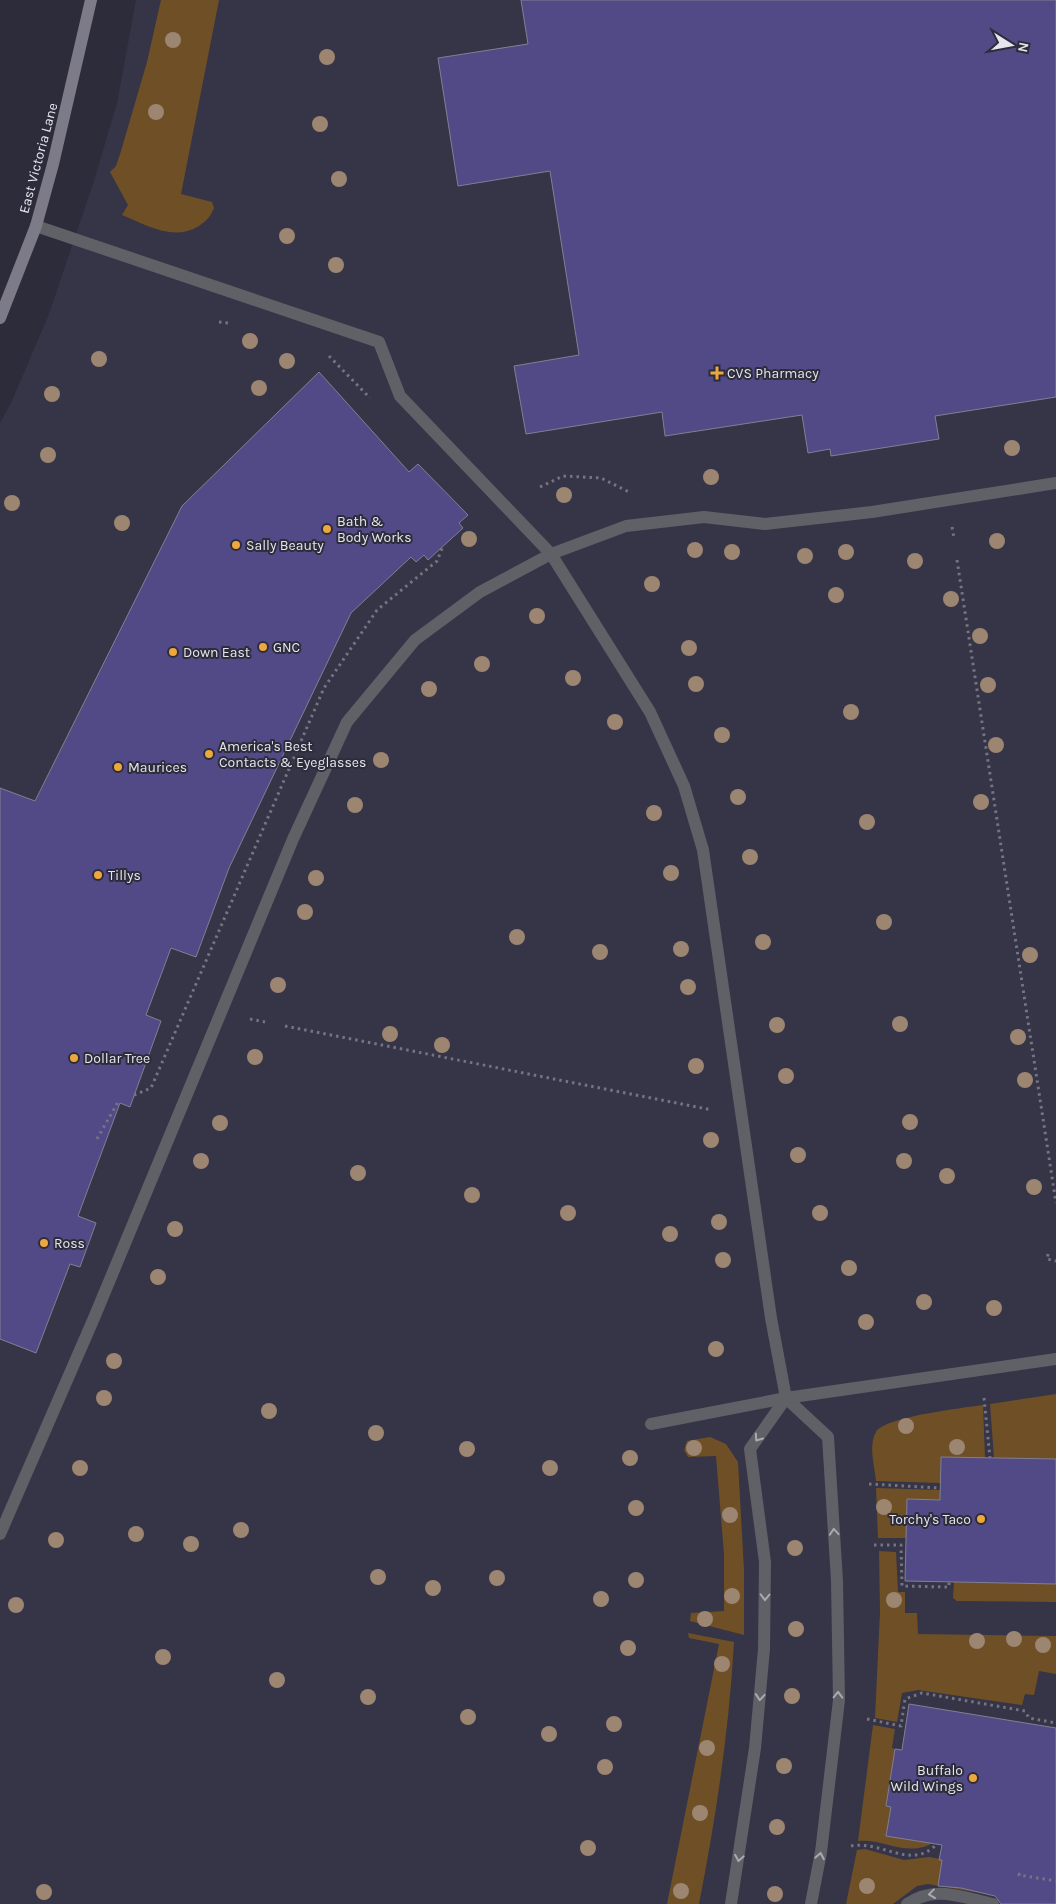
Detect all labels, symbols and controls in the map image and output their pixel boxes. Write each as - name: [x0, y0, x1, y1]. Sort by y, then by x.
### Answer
- north arrow: [986, 20, 1036, 70]
- text: N: [1014, 41, 1033, 54]
- street label: East Victoria Lane: [16, 101, 61, 215]
- place label: CVS Pharmacy: [727, 365, 819, 382]
- marker: CVS Pharmacy: [711, 367, 723, 379]
- place label: Bath & Body Works: [337, 513, 412, 546]
- marker: Bath & Body Works: [321, 523, 333, 535]
- place label: Sally Beauty: [246, 537, 324, 554]
- marker: Sally Beauty: [230, 539, 242, 551]
- place label: GNC: [273, 639, 300, 656]
- marker: GNC: [257, 641, 269, 653]
- place label: Down East: [183, 644, 250, 661]
- marker: Down East: [167, 646, 179, 658]
- place label: America's Best Contacts & Eyeglasses: [219, 738, 366, 771]
- marker: America's Best Contacts & Eyeglasses: [203, 748, 215, 760]
- place label: Maurices: [128, 759, 187, 776]
- marker: Maurices: [112, 761, 124, 773]
- place label: Tillys: [108, 867, 141, 884]
- marker: Tillys: [92, 869, 104, 881]
- place label: Dollar Tree: [84, 1050, 150, 1067]
- marker: Dollar Tree: [68, 1052, 80, 1064]
- place label: Ross: [54, 1235, 85, 1252]
- marker: Ross: [38, 1237, 50, 1249]
- one-way arrow: [755, 1432, 764, 1441]
- place label: Torchy's Taco: [889, 1511, 971, 1528]
- marker: Torchy's Taco: [975, 1513, 987, 1525]
- one-way arrow: [829, 1528, 840, 1536]
- one-way arrow: [760, 1593, 770, 1601]
- one-way arrow: [833, 1690, 843, 1698]
- one-way arrow: [755, 1694, 766, 1702]
- place label: Buffalo Wild Wings: [890, 1762, 963, 1795]
- marker: Buffalo Wild Wings: [967, 1772, 979, 1784]
- one-way arrow: [814, 1852, 824, 1860]
- one-way arrow: [735, 1854, 745, 1863]
- one-way arrow: [927, 1888, 935, 1899]

